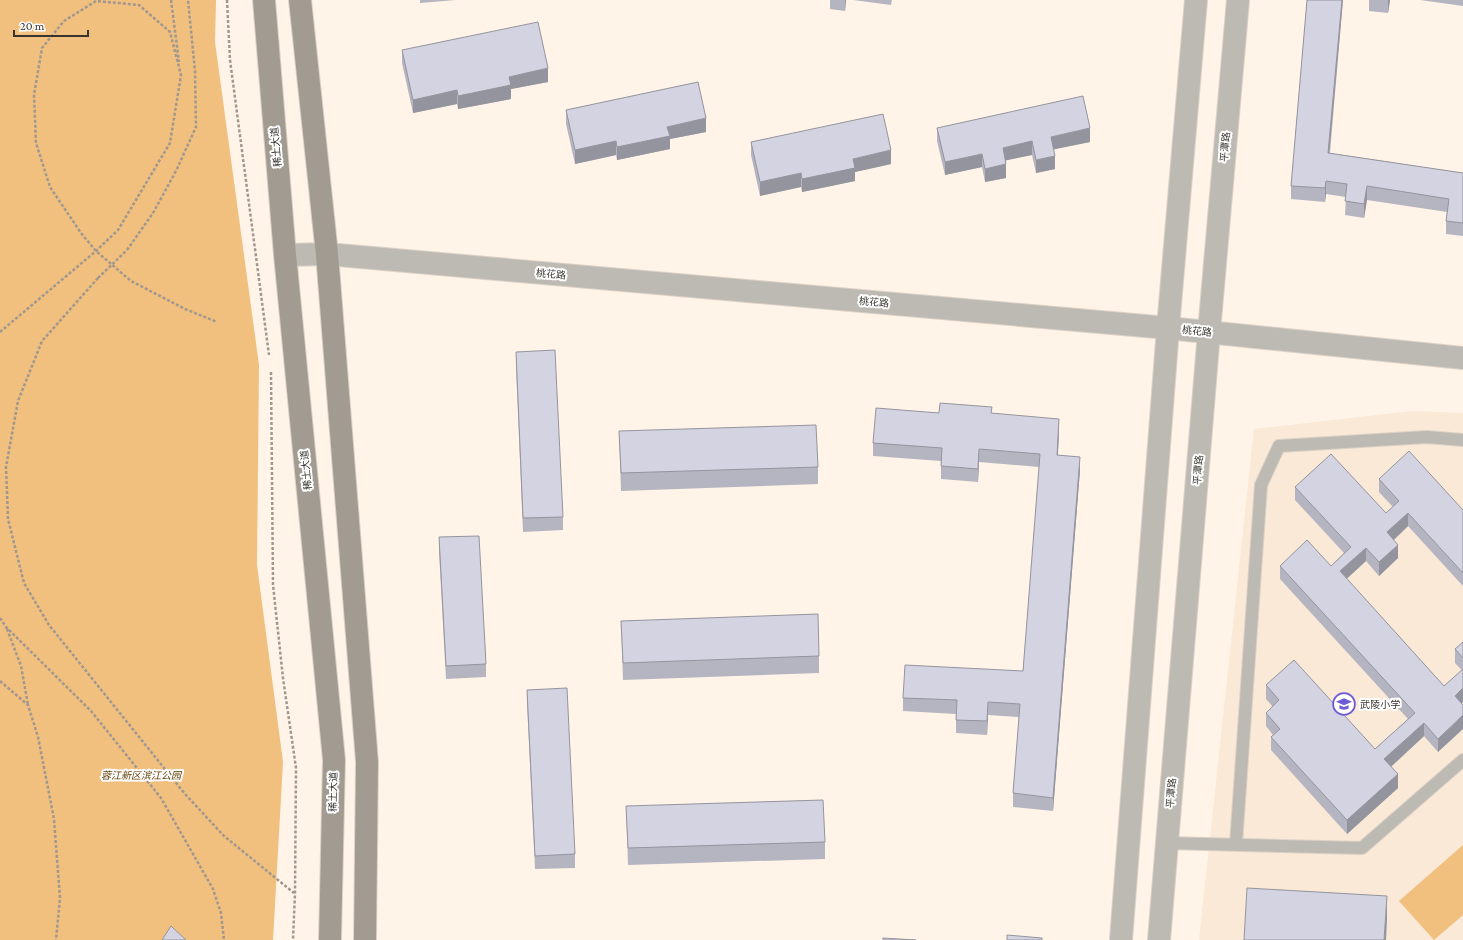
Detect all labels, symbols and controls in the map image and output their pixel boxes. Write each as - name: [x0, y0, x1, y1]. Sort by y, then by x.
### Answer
- scale bar: [14, 12, 88, 38]
- text: 20 m: [20, 19, 45, 33]
- street label: 稀土大道: [269, 127, 283, 167]
- street label: 平潭路: [1218, 132, 1232, 162]
- street label: 桃花路: [536, 267, 566, 281]
- street label: 桃花路: [859, 295, 889, 309]
- street label: 桃花路: [1182, 324, 1212, 338]
- street label: 稀土大道: [298, 450, 314, 490]
- street label: 平潭路: [1191, 455, 1205, 485]
- school or university icon: 武陵小学: [1331, 691, 1357, 717]
- place label: 武陵小学: [1360, 699, 1400, 710]
- park label: 蓉江新区滨江公园: [101, 770, 183, 781]
- street label: 稀土大道: [327, 772, 339, 812]
- street label: 平潭路: [1164, 778, 1178, 808]

